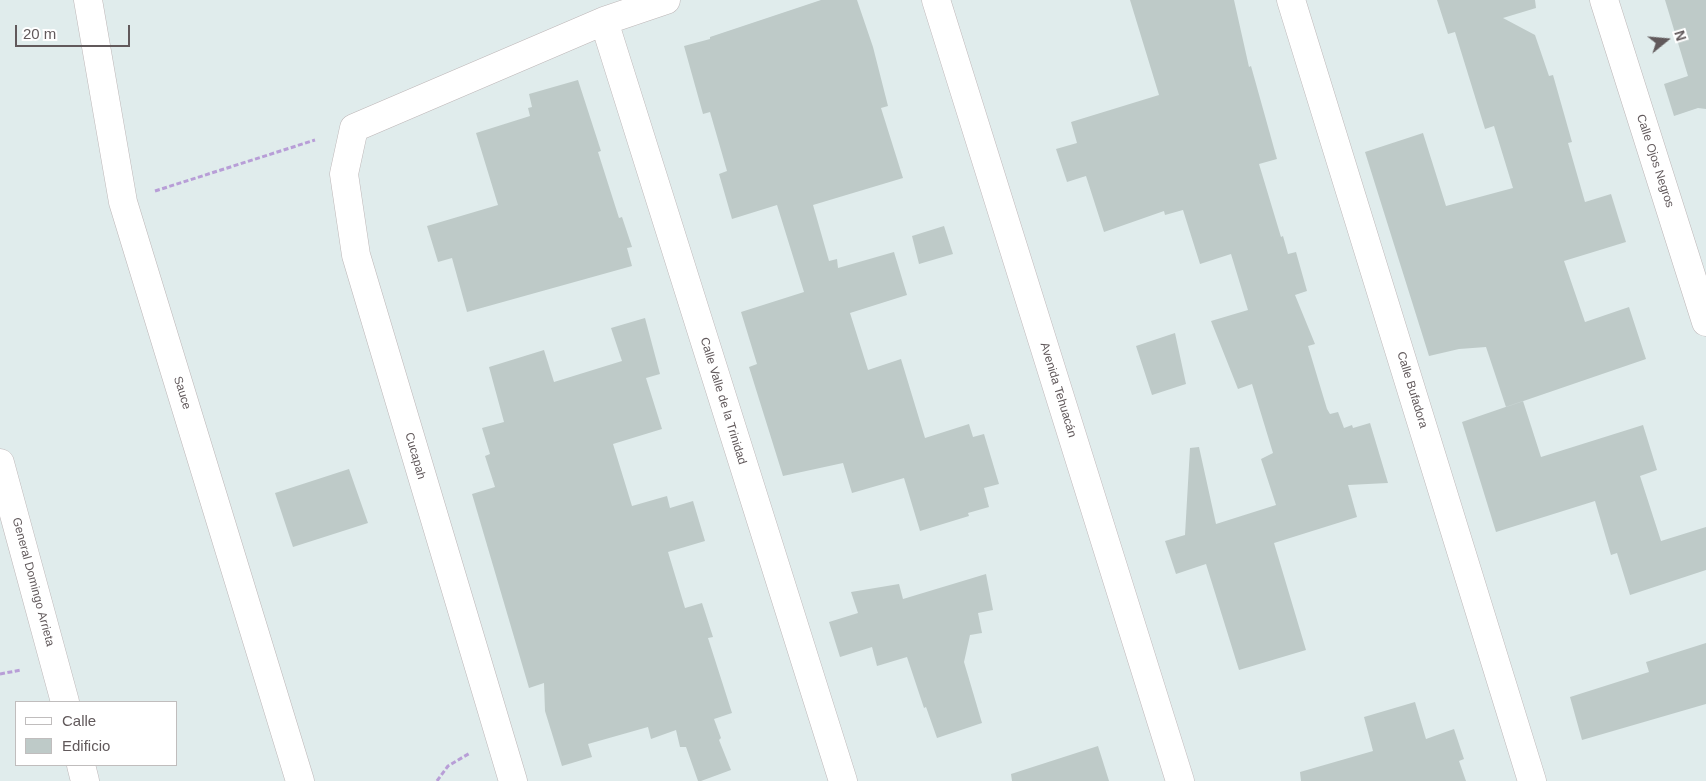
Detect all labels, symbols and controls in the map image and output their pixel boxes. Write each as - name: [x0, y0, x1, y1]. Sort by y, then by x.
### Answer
- scale bar: [18, 15, 132, 47]
- north arrow: [1641, 15, 1691, 65]
- text: 20 m: [23, 25, 56, 42]
- text: N: [1671, 28, 1689, 43]
- street label: Calle Ojos Negros: [1633, 112, 1677, 210]
- street label: Calle Valle de la Trinidad: [697, 336, 749, 466]
- street label: Avenida Tehuacán: [1037, 341, 1079, 439]
- street label: Calle Bufadora: [1394, 350, 1430, 430]
- street label: Sauce: [170, 375, 194, 411]
- street label: Cucapah: [401, 431, 429, 481]
- street label: General Domingo Arrieta: [9, 516, 57, 648]
- legend: [15, 701, 178, 766]
- text: Calle: [62, 712, 96, 729]
- text: Edificio: [62, 737, 110, 754]

